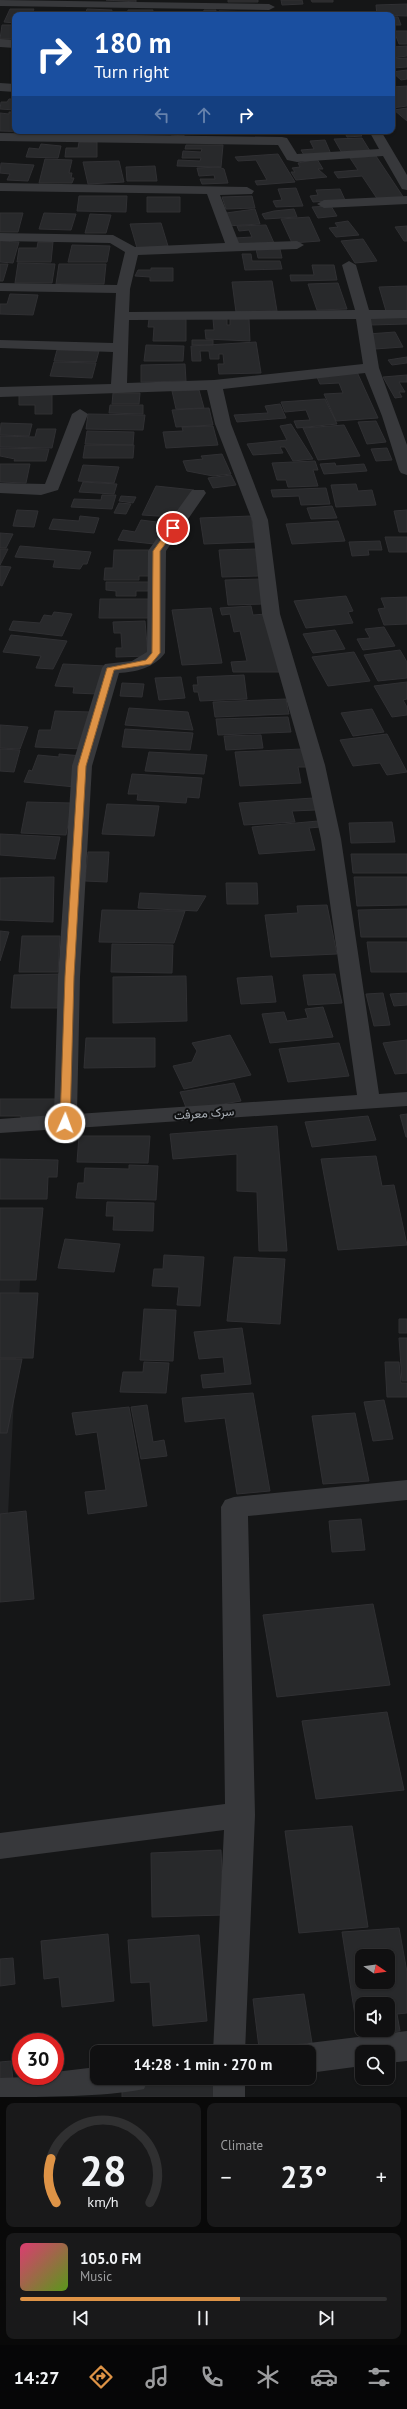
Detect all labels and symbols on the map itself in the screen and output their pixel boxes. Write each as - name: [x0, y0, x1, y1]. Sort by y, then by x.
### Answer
- pin: [156, 511, 190, 545]
- position arrow: [44, 1102, 86, 1144]
- street label: سرک معرفت: [173, 1103, 235, 1124]
- north arrow: [355, 1949, 395, 1989]
- speed limit sign: 30: [12, 2033, 64, 2085]

